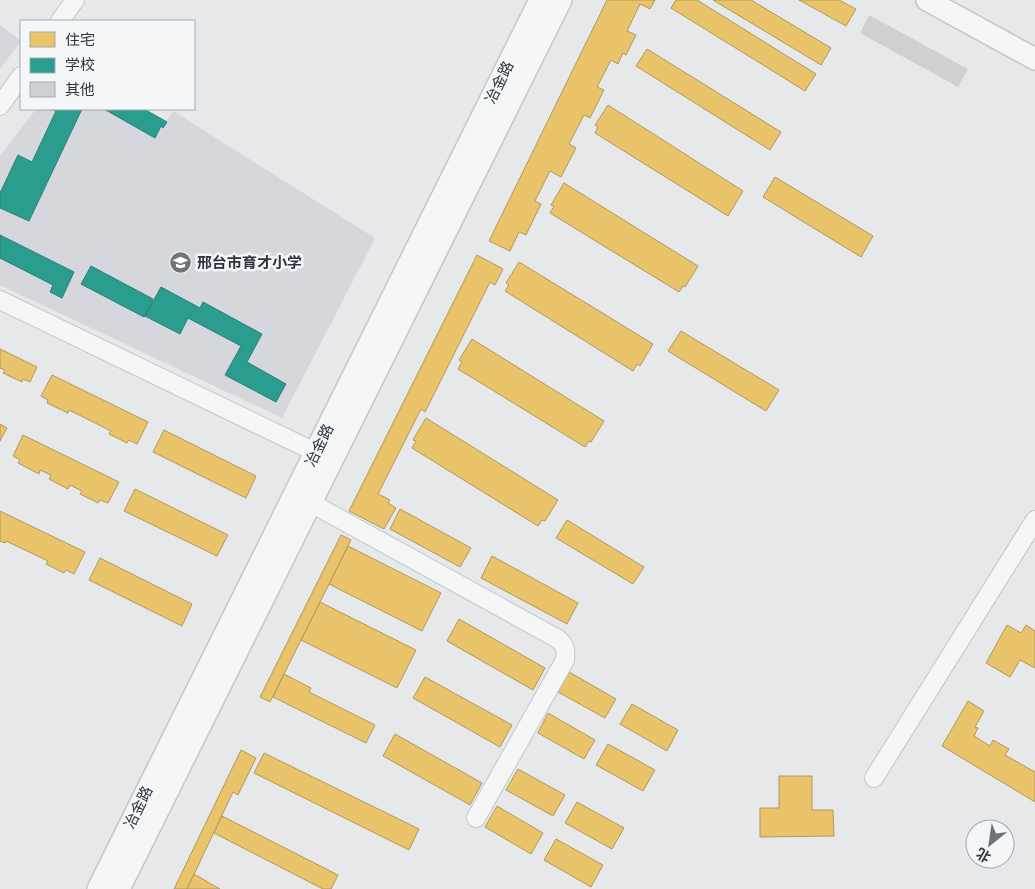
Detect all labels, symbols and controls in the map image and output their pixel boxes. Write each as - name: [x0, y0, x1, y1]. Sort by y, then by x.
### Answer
- legend: [20, 20, 195, 110]
- text: 住宅: [65, 28, 95, 51]
- text: 学校: [65, 53, 95, 76]
- street label: 冶金路: [479, 57, 519, 107]
- text: 其他: [65, 78, 95, 101]
- school or university icon: 邢台市育才小学: [169, 250, 193, 274]
- place label: 邢台市育才小学: [197, 251, 302, 274]
- street label: 冶金路: [299, 420, 339, 470]
- street label: 冶金路: [118, 782, 158, 832]
- north arrow: [965, 819, 1015, 869]
- text: 北: [972, 843, 995, 868]

